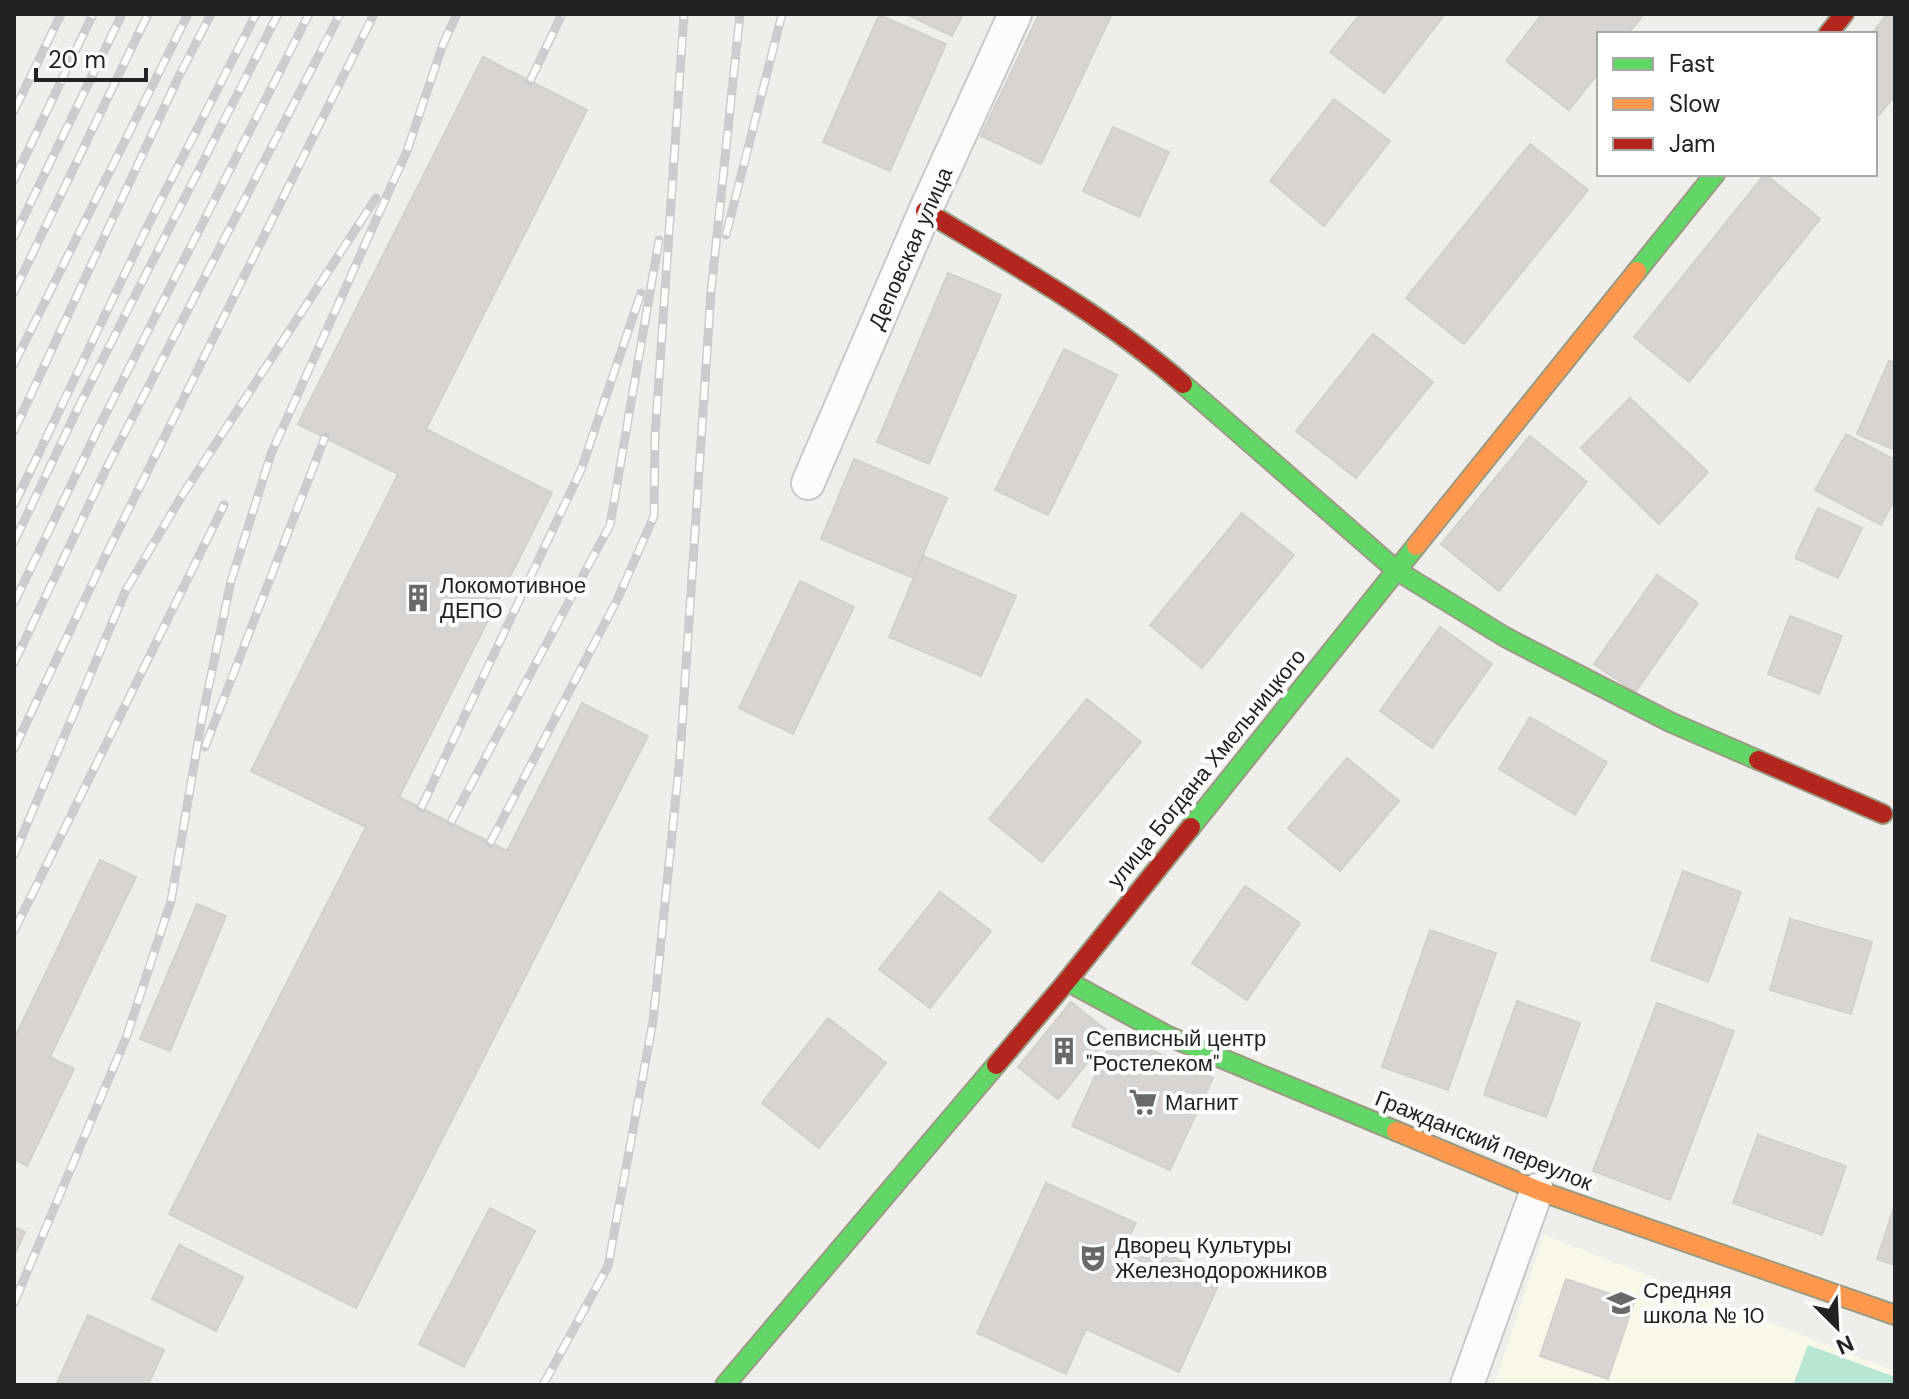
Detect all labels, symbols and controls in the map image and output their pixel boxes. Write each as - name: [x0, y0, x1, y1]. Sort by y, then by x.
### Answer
- scale bar: [36, 32, 146, 82]
- legend: [1597, 32, 1877, 176]
- text: 20 m: [48, 44, 106, 75]
- text: Fast: [1669, 48, 1715, 79]
- text: Slow: [1669, 88, 1720, 119]
- text: Jam: [1669, 128, 1715, 159]
- street label: Деповская улица: [862, 162, 959, 334]
- place label: Локомотивное ДЕПО: [440, 571, 586, 625]
- building icon: Локомотивное ДЕПО: [403, 583, 433, 613]
- street label: улица Богдана Хмельницкого: [1101, 643, 1312, 894]
- place label: Сепвисный центр "Ростелеком": [1086, 1024, 1266, 1078]
- building icon: Сепвисный центр "Ростелеком": [1049, 1036, 1079, 1066]
- street label: Гражданский переулок: [1371, 1084, 1597, 1197]
- supermarket icon: Магнит: [1128, 1087, 1158, 1117]
- place label: Магнит: [1165, 1088, 1238, 1117]
- place label: Дворец Культуры Железнодорожников: [1115, 1231, 1327, 1285]
- theatre icon: Дворец Культуры Железнодорожников: [1078, 1243, 1108, 1273]
- place label: Средняя школа № 10: [1643, 1276, 1765, 1330]
- north arrow: [1797, 1287, 1877, 1367]
- school or university icon: Средняя школа № 10: [1606, 1288, 1636, 1318]
- text: N: [1832, 1328, 1858, 1361]

